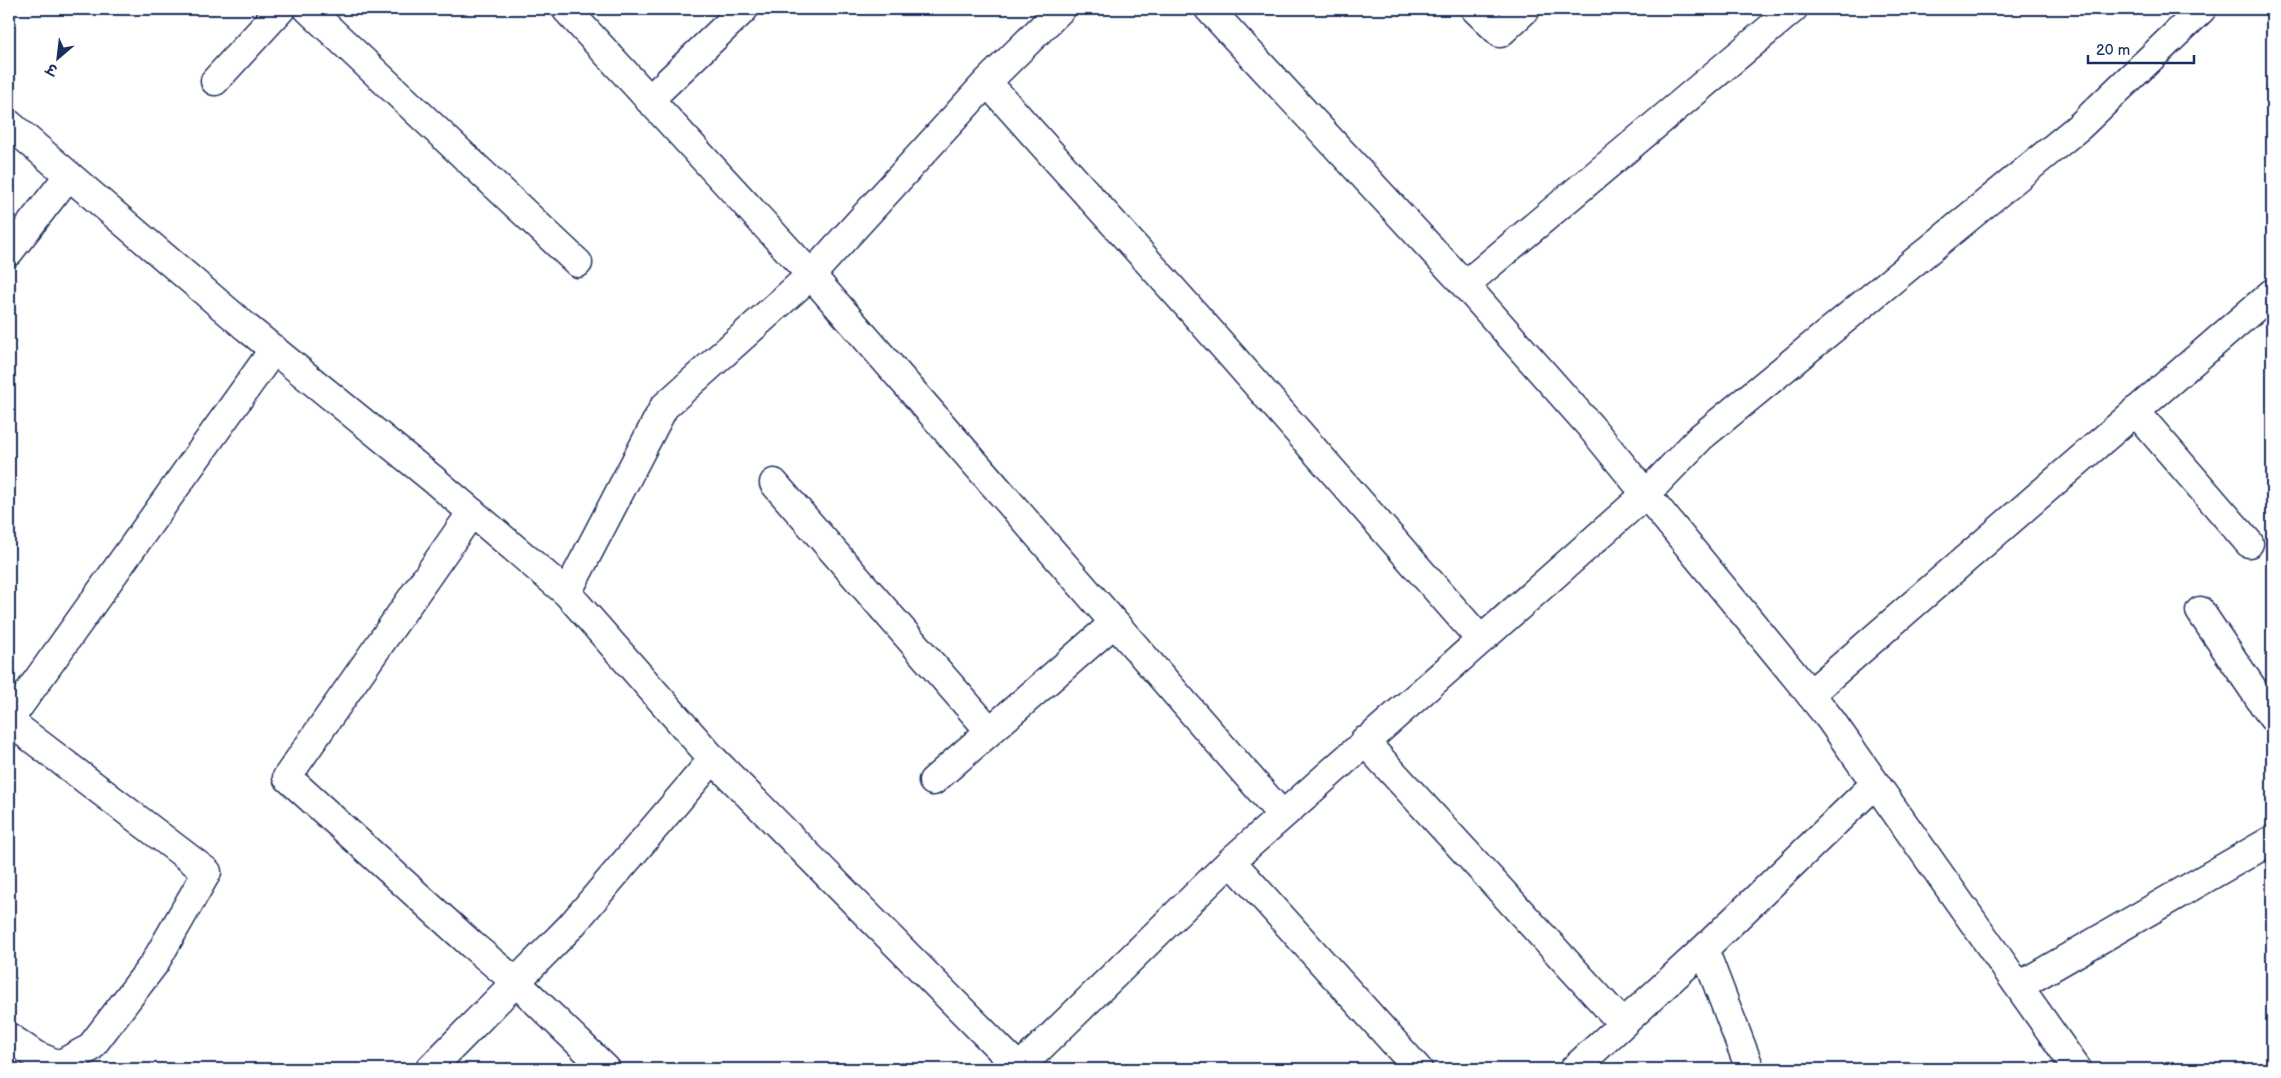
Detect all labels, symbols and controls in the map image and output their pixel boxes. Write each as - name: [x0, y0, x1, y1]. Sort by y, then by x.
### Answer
- north arrow: [32, 32, 82, 82]
- scale bar: [2088, 32, 2195, 64]
- text: 20 m: [2096, 41, 2130, 60]
- text: उ: [43, 59, 62, 80]

